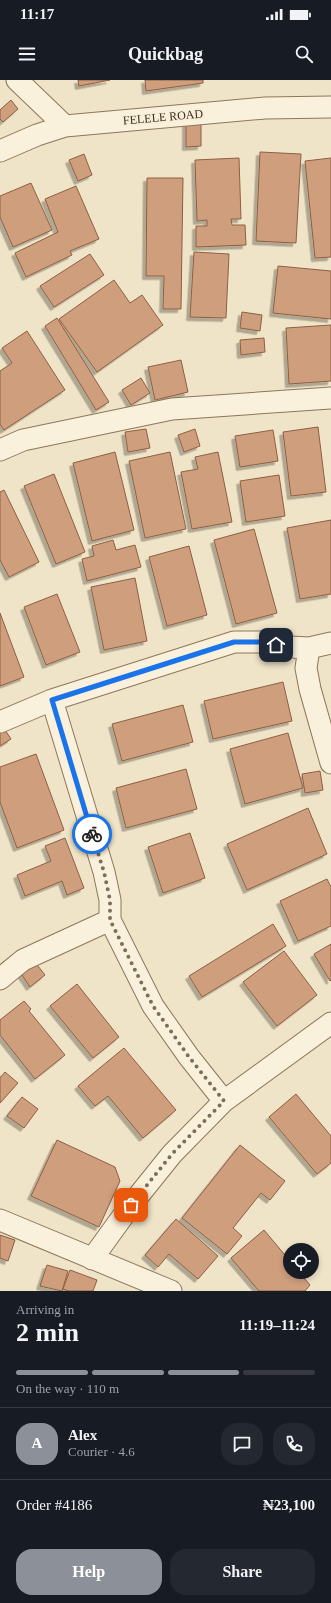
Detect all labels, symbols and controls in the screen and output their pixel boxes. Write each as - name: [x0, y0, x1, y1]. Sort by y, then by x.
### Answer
- text: 11:17: [20, 6, 54, 22]
- icon: menu: [16, 43, 38, 65]
- icon: search: [293, 43, 315, 65]
- text: Quickbag: [128, 44, 203, 64]
- street label: FELELE ROAD: [122, 106, 204, 127]
- pin: [259, 628, 293, 662]
- icon: home: [265, 634, 287, 656]
- courier: [72, 814, 112, 854]
- icon: bike: [81, 823, 103, 845]
- pin: [114, 1188, 148, 1222]
- icon: bag: [120, 1194, 142, 1216]
- map controls: [283, 1243, 319, 1279]
- button: locate: [283, 1243, 319, 1279]
- text: Arriving in: [16, 1302, 74, 1317]
- text: 11:19–11:24: [239, 1317, 315, 1333]
- text: 2 min: [16, 1318, 79, 1347]
- text: On the way · 110 m: [16, 1381, 119, 1396]
- button: chat: [221, 1423, 263, 1465]
- button: phone: [273, 1423, 315, 1465]
- text: Alex: [68, 1427, 97, 1443]
- text: A: [32, 1435, 42, 1451]
- text: Courier · 4.6: [68, 1444, 135, 1459]
- text: Order #4186: [16, 1497, 92, 1513]
- text: ₦23,100: [263, 1497, 315, 1513]
- button: Help: [16, 1549, 162, 1595]
- button: Share: [170, 1549, 315, 1595]

